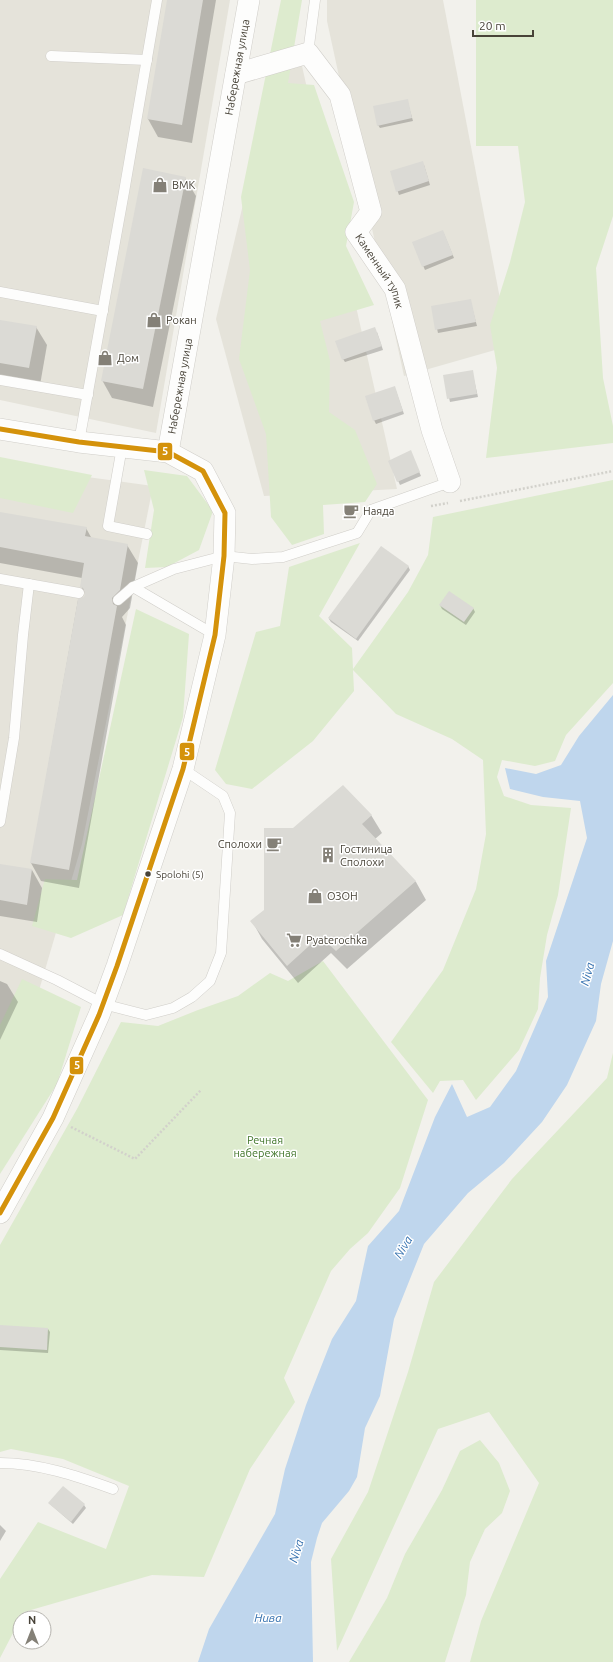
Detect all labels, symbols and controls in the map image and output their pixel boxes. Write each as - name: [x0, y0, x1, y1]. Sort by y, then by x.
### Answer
- scale bar: [473, 12, 533, 38]
- street label: Набережная улица: [222, 18, 251, 116]
- text: 20 m: [479, 19, 506, 32]
- shop icon: ВМК: [151, 176, 169, 194]
- place label: ВМК: [172, 179, 196, 191]
- street label: Каменный тупик: [353, 231, 406, 310]
- shop icon: Рокан: [145, 311, 163, 329]
- place label: Рокан: [166, 314, 197, 326]
- street label: Набережная улица: [165, 337, 194, 435]
- shop icon: Дом: [96, 349, 114, 367]
- place label: Дом: [117, 352, 139, 364]
- line badge: 5: [157, 442, 173, 461]
- text: 5: [162, 445, 168, 457]
- cafe icon: Наяда: [342, 502, 360, 520]
- place label: Наяда: [363, 505, 394, 517]
- line badge: 5: [179, 742, 195, 761]
- text: 5: [184, 746, 190, 758]
- cafe icon: Сполохи: [265, 835, 283, 853]
- place label: Сполохи: [218, 838, 262, 850]
- place label: Гостиница Сполохи: [340, 843, 392, 868]
- building icon: Гостиница Сполохи: [319, 846, 337, 864]
- marker: Spolohi (5): [143, 869, 153, 879]
- place label: Spolohi (5): [156, 869, 204, 880]
- shop icon: ОЗОН: [306, 887, 324, 905]
- place label: ОЗОН: [327, 890, 358, 902]
- supermarket icon: Pyaterochka: [285, 931, 303, 949]
- place label: Pyaterochka: [306, 934, 367, 946]
- water label: Niva: [578, 960, 596, 987]
- line badge: 5: [69, 1056, 84, 1075]
- text: 5: [74, 1059, 80, 1071]
- park label: Речная набережная: [233, 1134, 297, 1159]
- water label: Niva: [391, 1233, 415, 1260]
- water label: Niva: [286, 1537, 306, 1564]
- north arrow: [12, 1610, 52, 1650]
- water label: Нива: [254, 1611, 282, 1624]
- text: N: [28, 1614, 36, 1626]

